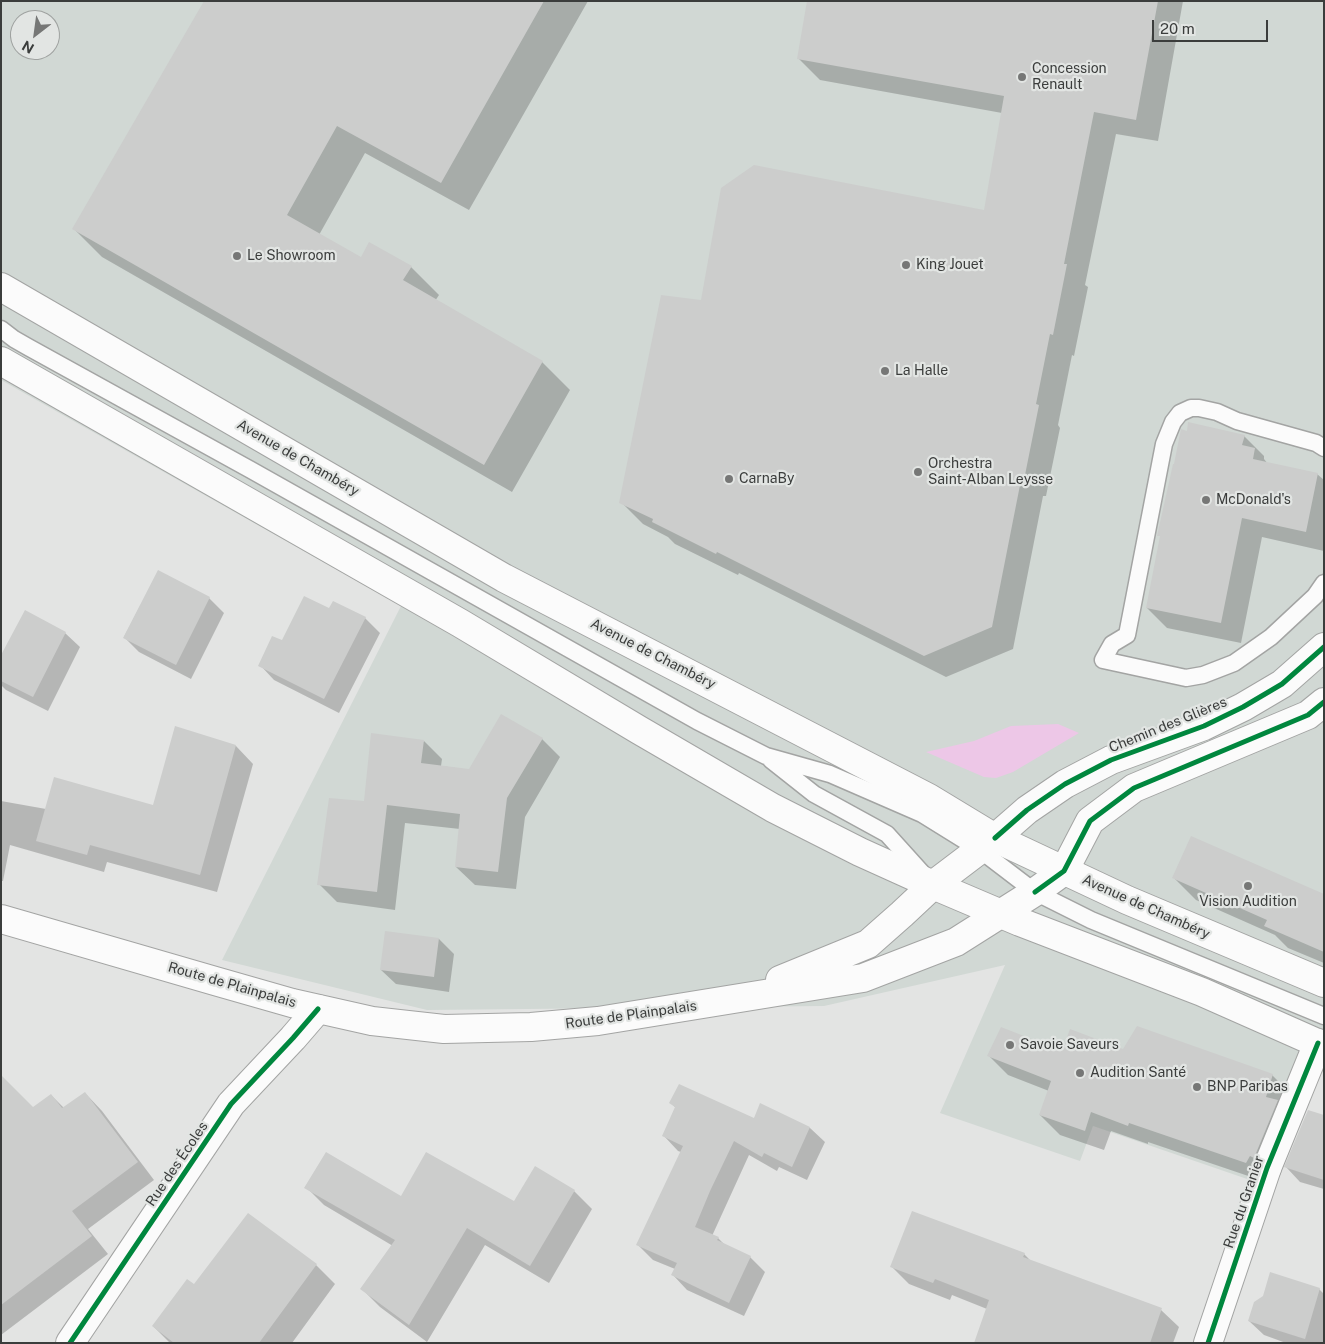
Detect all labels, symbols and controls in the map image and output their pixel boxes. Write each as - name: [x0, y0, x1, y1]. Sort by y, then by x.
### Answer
- north arrow: [10, 10, 60, 60]
- scale bar: [1155, 10, 1271, 42]
- text: 20 m: [1160, 20, 1195, 37]
- text: N: [19, 37, 37, 57]
- place label: Concession Renault: [1032, 61, 1107, 94]
- marker: Concession Renault: [1016, 71, 1028, 83]
- place label: Le Showroom: [247, 248, 336, 264]
- marker: Le Showroom: [231, 250, 243, 262]
- place label: King Jouet: [916, 257, 984, 273]
- marker: King Jouet: [900, 259, 912, 271]
- place label: La Halle: [895, 363, 948, 379]
- marker: La Halle: [879, 365, 891, 377]
- street label: Avenue de Chambéry: [234, 416, 362, 500]
- place label: Orchestra Saint-Alban Leysse: [928, 456, 1053, 488]
- marker: Orchestra Saint-Alban Leysse: [912, 466, 924, 478]
- place label: CarnaBy: [739, 471, 794, 487]
- marker: CarnaBy: [723, 473, 735, 485]
- place label: McDonald's: [1216, 492, 1291, 508]
- marker: McDonald's: [1200, 494, 1212, 506]
- street label: Avenue de Chambéry: [588, 615, 718, 693]
- street label: Chemin des Glières: [1107, 694, 1229, 756]
- street label: Avenue de Chambéry: [1079, 871, 1213, 943]
- marker: Vision Audition: [1242, 880, 1254, 892]
- place label: Vision Audition: [1199, 894, 1297, 910]
- street label: Route de Plainpalais: [166, 959, 298, 1011]
- street label: Route de Plainpalais: [564, 997, 698, 1033]
- place label: Savoie Saveurs: [1020, 1037, 1119, 1053]
- marker: Savoie Saveurs: [1004, 1039, 1016, 1051]
- place label: Audition Santé: [1090, 1065, 1186, 1081]
- marker: Audition Santé: [1074, 1067, 1086, 1079]
- place label: BNP Paribas: [1207, 1079, 1288, 1095]
- marker: BNP Paribas: [1191, 1081, 1203, 1093]
- street label: Rue des Écoles: [143, 1118, 211, 1210]
- street label: Rue du Granier: [1220, 1153, 1268, 1251]

